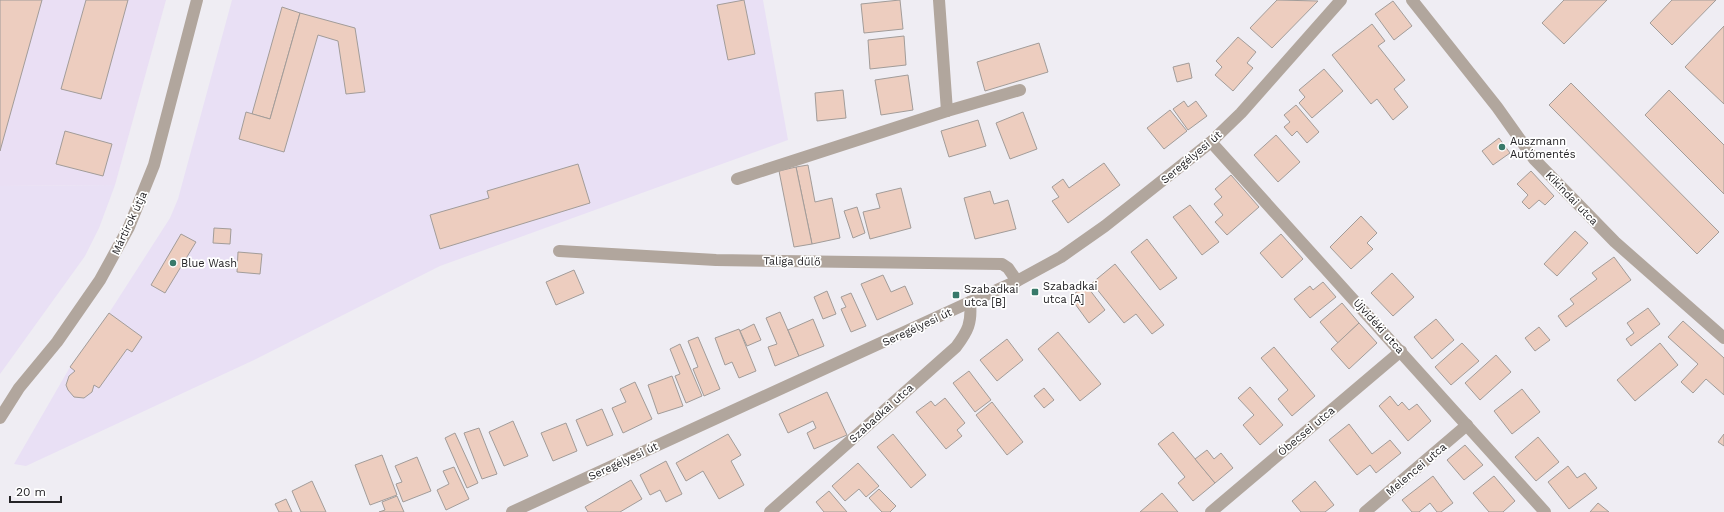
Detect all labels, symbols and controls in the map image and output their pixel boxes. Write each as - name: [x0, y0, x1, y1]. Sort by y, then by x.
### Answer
- street label: Seregélyesi út: [1158, 128, 1225, 187]
- place label: Auszmann Autómentés: [1510, 135, 1576, 161]
- marker: Auszmann Autómentés: [1497, 142, 1507, 152]
- street label: Kikindai utca: [1543, 169, 1601, 228]
- street label: Mártírok útja: [109, 189, 150, 257]
- street label: Taliga dűlő: [763, 255, 821, 268]
- place label: Blue Wash: [181, 257, 237, 270]
- marker: Blue Wash: [168, 258, 178, 268]
- place label: Szabadkai utca [A]: [1043, 280, 1097, 306]
- place label: Szabadkai utca [B]: [964, 283, 1018, 309]
- marker: Szabadkai utca [A]: [1030, 287, 1040, 297]
- marker: Szabadkai utca [B]: [951, 290, 961, 300]
- street label: Újvidéki utca: [1351, 296, 1407, 356]
- street label: Seregélyesi út: [880, 306, 954, 349]
- street label: Szabadkai utca: [847, 381, 916, 446]
- street label: Óbecsei utca: [1275, 403, 1337, 459]
- street label: Seregélyesi út: [586, 440, 660, 483]
- street label: Melencei utca: [1383, 440, 1449, 499]
- scale bar: [10, 478, 61, 504]
- text: 20 m: [16, 485, 46, 499]

